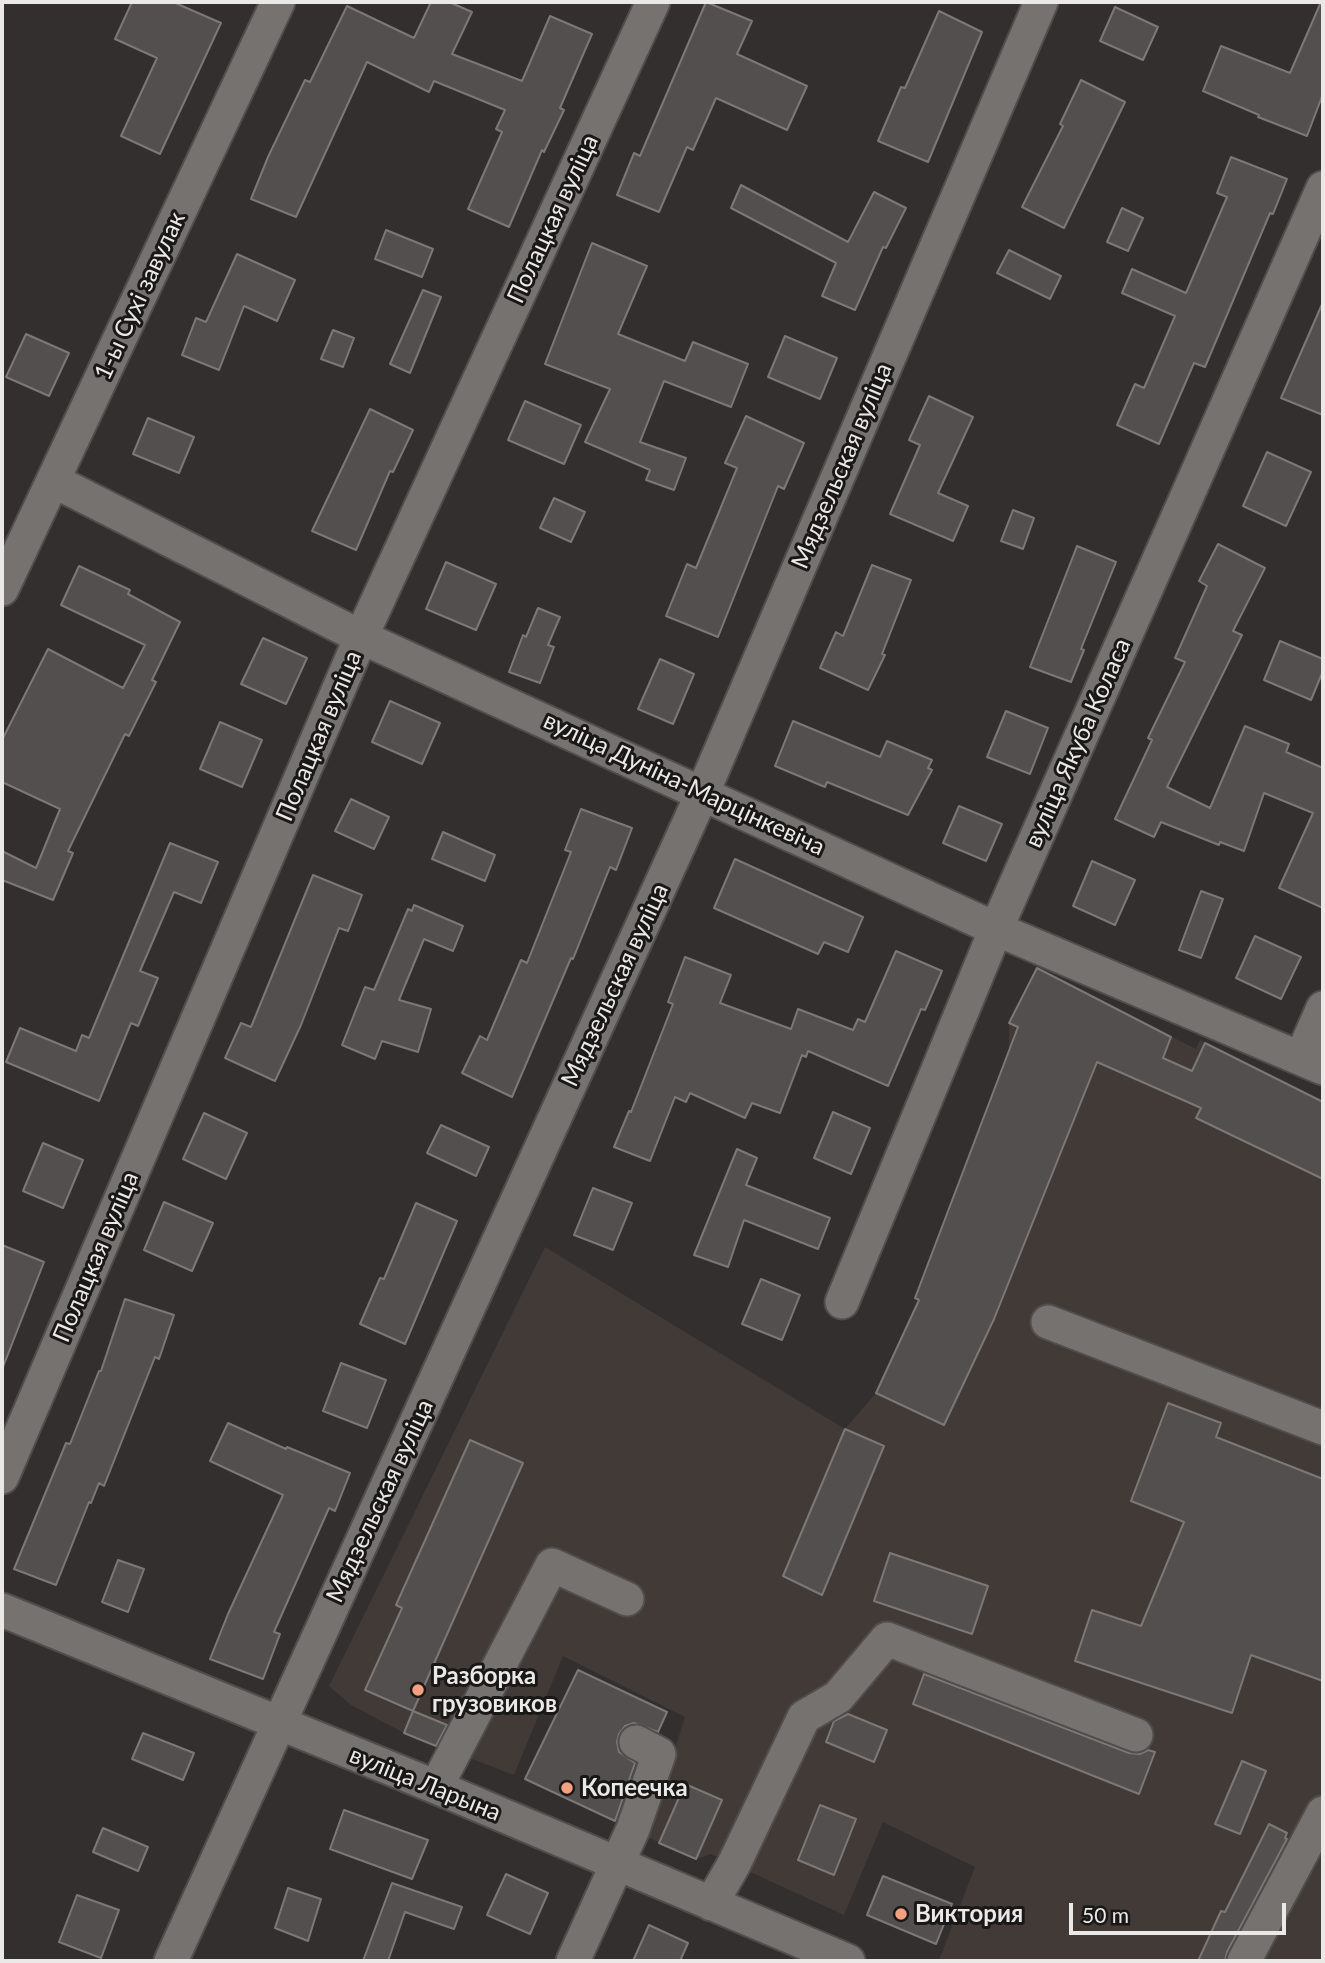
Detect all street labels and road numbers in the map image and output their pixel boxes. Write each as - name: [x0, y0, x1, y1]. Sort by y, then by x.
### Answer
- street label: Полацкая вуліца: [501, 130, 605, 308]
- street label: 1-ы Сухі завулак: [88, 207, 192, 385]
- street label: Мядзельская вуліца: [786, 359, 898, 573]
- street label: вуліца Якуба Коласа: [1019, 634, 1137, 852]
- street label: Полацкая вуліца: [270, 646, 368, 826]
- street label: вуліца Дуніна-Марцінкевіча: [539, 706, 829, 862]
- street label: Мядзельская вуліца: [555, 879, 675, 1091]
- street label: Полацкая вуліца: [47, 1167, 145, 1347]
- street label: Мядзельская вуліца: [320, 1395, 440, 1607]
- street label: вуліца Ларына: [345, 1741, 505, 1827]

